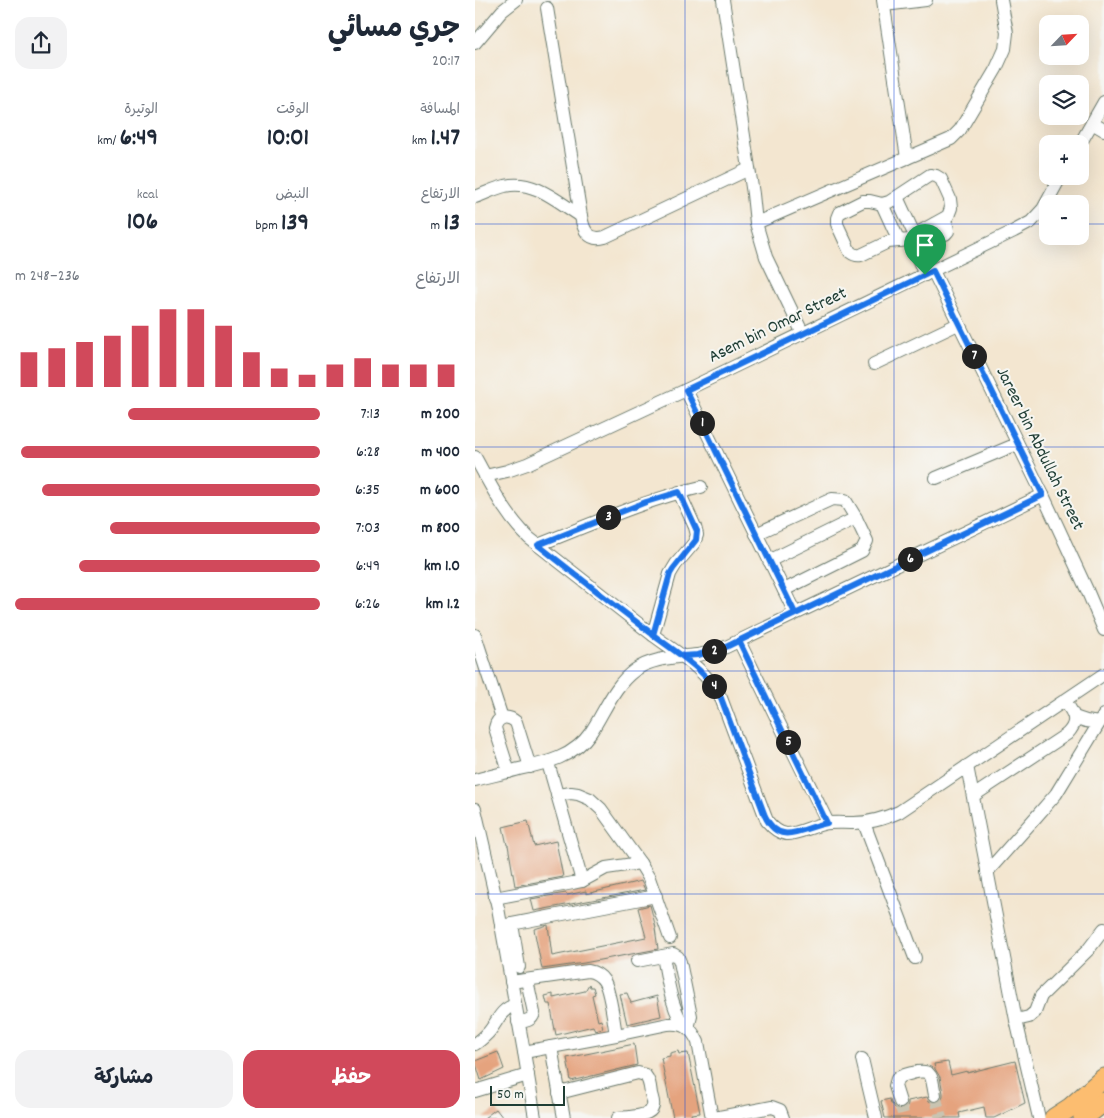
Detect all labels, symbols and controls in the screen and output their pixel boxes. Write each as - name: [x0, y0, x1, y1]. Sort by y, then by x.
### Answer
- text: جري مسائي: [328, 11, 460, 51]
- north arrow: [1039, 15, 1089, 65]
- map controls: [1039, 15, 1089, 245]
- button: share: [15, 17, 67, 69]
- text: 20:17: [432, 50, 460, 73]
- button: layers: [1039, 75, 1089, 125]
- text: الوتيرة: [124, 100, 158, 120]
- text: الوقت: [276, 100, 309, 120]
- text: المسافة: [420, 100, 460, 120]
- text: 6:49: [120, 121, 158, 157]
- text: 10:01: [267, 121, 309, 157]
- text: 1.47: [430, 121, 460, 157]
- text: /km: [97, 131, 120, 151]
- text: km: [412, 131, 430, 151]
- button: +: [1039, 135, 1089, 185]
- text: kcal: [137, 185, 158, 205]
- text: النبض: [276, 185, 309, 205]
- text: الارتفاع: [421, 185, 460, 205]
- button: −: [1039, 195, 1089, 245]
- text: 106: [127, 205, 158, 241]
- text: 139: [281, 206, 309, 242]
- text: 13: [443, 206, 460, 242]
- text: bpm: [256, 216, 281, 236]
- text: m: [431, 216, 443, 236]
- pin: [904, 224, 946, 275]
- icon: arrive: [911, 231, 939, 259]
- text: 236–248 m: [15, 265, 80, 288]
- text: الارتفاع: [415, 268, 460, 291]
- street label: Asem bin Omar Street: [705, 282, 852, 370]
- pin: 7: [961, 344, 987, 368]
- text: 7: [972, 346, 977, 366]
- street label: Jareer bin Abdullah Street: [989, 363, 1090, 535]
- text: 7:13: [361, 403, 380, 426]
- text: 200 m: [421, 403, 460, 426]
- pin: 1: [689, 410, 715, 436]
- text: 1: [701, 413, 704, 433]
- text: 6:28: [356, 441, 380, 464]
- text: 400 m: [421, 441, 460, 464]
- text: 6:35: [355, 479, 380, 502]
- text: 600 m: [420, 479, 460, 502]
- pin: 3: [595, 504, 621, 530]
- text: 3: [605, 507, 612, 527]
- text: 7:03: [355, 517, 380, 540]
- text: 800 m: [421, 517, 460, 540]
- pin: 6: [897, 546, 923, 572]
- text: 6: [907, 549, 914, 569]
- text: 6:49: [356, 555, 380, 578]
- text: 1.0 km: [424, 555, 460, 578]
- text: 6:26: [355, 593, 380, 616]
- text: 1.2 km: [426, 593, 460, 616]
- pin: 2: [701, 638, 727, 664]
- text: 2: [711, 641, 718, 661]
- pin: 4: [701, 674, 727, 698]
- text: 4: [712, 676, 717, 696]
- pin: 5: [775, 730, 801, 754]
- text: 5: [785, 732, 792, 752]
- button: مشاركة: [15, 1050, 233, 1108]
- button: حفظ: [243, 1050, 460, 1108]
- scale bar: [490, 1083, 565, 1106]
- text: 50 m: [497, 1085, 524, 1105]

